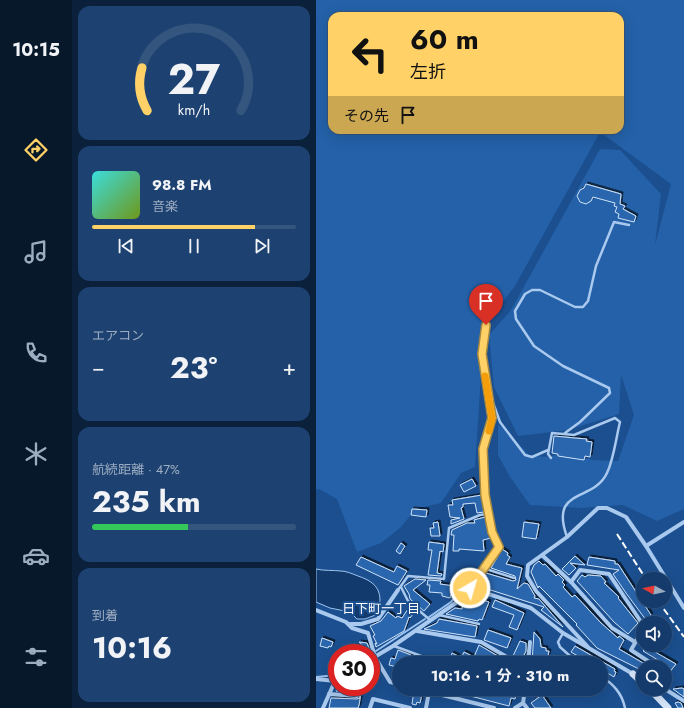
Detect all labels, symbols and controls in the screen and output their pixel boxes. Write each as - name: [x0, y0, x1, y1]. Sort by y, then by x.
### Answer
- text: 60 m: [410, 19, 479, 60]
- icon: left: [344, 28, 396, 80]
- text: 10:15: [12, 37, 60, 63]
- text: 27: [168, 49, 220, 110]
- text: 左折: [410, 59, 446, 85]
- text: km/h: [178, 100, 210, 120]
- icon: arrive: [397, 104, 419, 126]
- text: その先: [344, 105, 389, 127]
- icon: directions: [22, 136, 50, 164]
- text: 98.8 FM: [152, 174, 212, 196]
- text: 音楽: [152, 197, 178, 216]
- icon: previous: [115, 235, 137, 257]
- icon: pause: [183, 235, 205, 257]
- icon: next: [251, 235, 273, 257]
- icon: music: [22, 238, 50, 266]
- pin: [469, 284, 503, 325]
- icon: arrive: [475, 290, 497, 312]
- text: エアコン: [92, 326, 144, 345]
- icon: phone: [22, 339, 50, 367]
- text: 23°: [170, 346, 217, 389]
- text: −: [92, 351, 105, 383]
- text: +: [282, 351, 296, 383]
- icon: climate: [22, 440, 50, 468]
- text: 航続距離 · 47%: [92, 460, 180, 479]
- text: 235 km: [92, 480, 201, 523]
- icon: car: [22, 542, 50, 570]
- position arrow: [449, 567, 491, 609]
- north arrow: [636, 572, 672, 608]
- map controls: [636, 572, 672, 696]
- district label: 日下町一丁目: [342, 599, 420, 618]
- text: 到着: [92, 606, 118, 625]
- button: sound: [636, 616, 672, 652]
- text: 10:16: [92, 626, 172, 669]
- icon: filters: [22, 643, 50, 671]
- speed limit sign: 30: [328, 644, 380, 696]
- button: search: [636, 660, 672, 696]
- text: 10:16 · 1 分 · 310 m: [431, 665, 569, 687]

